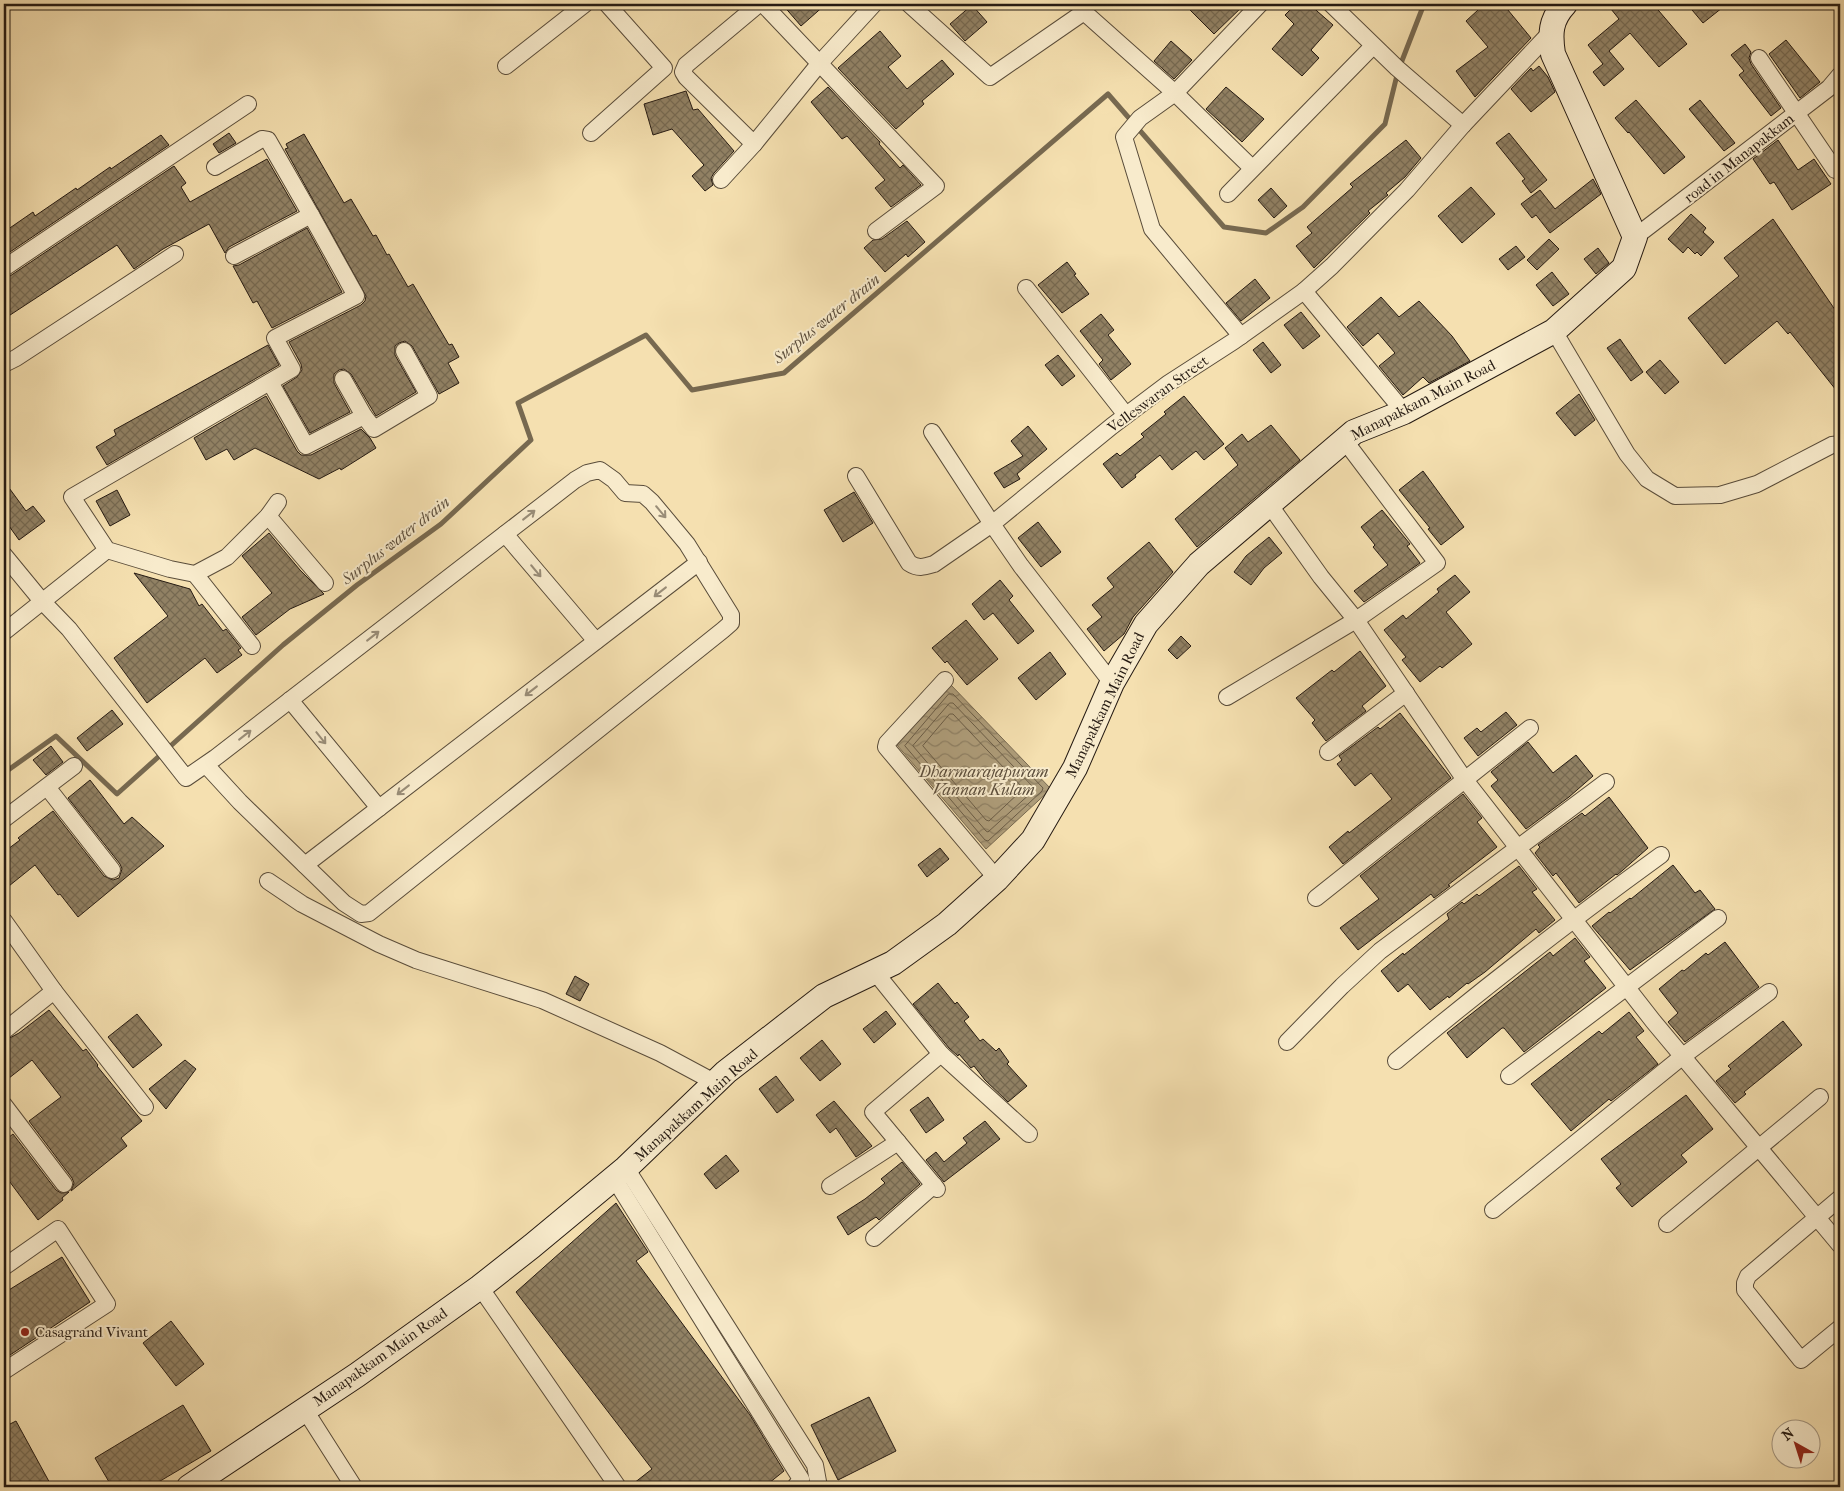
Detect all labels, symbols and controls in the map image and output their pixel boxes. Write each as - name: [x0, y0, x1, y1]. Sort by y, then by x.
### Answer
- street label: road in Manapakkam: [1680, 109, 1798, 207]
- water label: Surplus water drain: [768, 269, 884, 368]
- street label: Velleswaran Street: [1103, 351, 1212, 437]
- street label: Manapakkam Main Road: [1348, 355, 1499, 444]
- water label: Surplus water drain: [337, 492, 453, 589]
- one-way arrow: [655, 505, 666, 518]
- one-way arrow: [523, 509, 536, 520]
- one-way arrow: [530, 564, 541, 577]
- one-way arrow: [653, 587, 667, 597]
- street label: Manapakkam Main Road: [1062, 628, 1148, 781]
- one-way arrow: [367, 630, 380, 641]
- one-way arrow: [524, 686, 538, 696]
- one-way arrow: [238, 730, 251, 741]
- one-way arrow: [316, 731, 327, 744]
- water label: Dharmarajapuram Vannan Kulam: [918, 762, 1049, 799]
- one-way arrow: [396, 785, 410, 795]
- street label: Manapakkam Main Road: [631, 1044, 762, 1165]
- street label: Manapakkam Main Road: [309, 1303, 451, 1410]
- place label: Casagrand Vivant: [35, 1323, 149, 1341]
- marker: Casagrand Vivant: [19, 1326, 31, 1338]
- north arrow: [1772, 1418, 1822, 1468]
- text: N: [1779, 1424, 1798, 1444]

